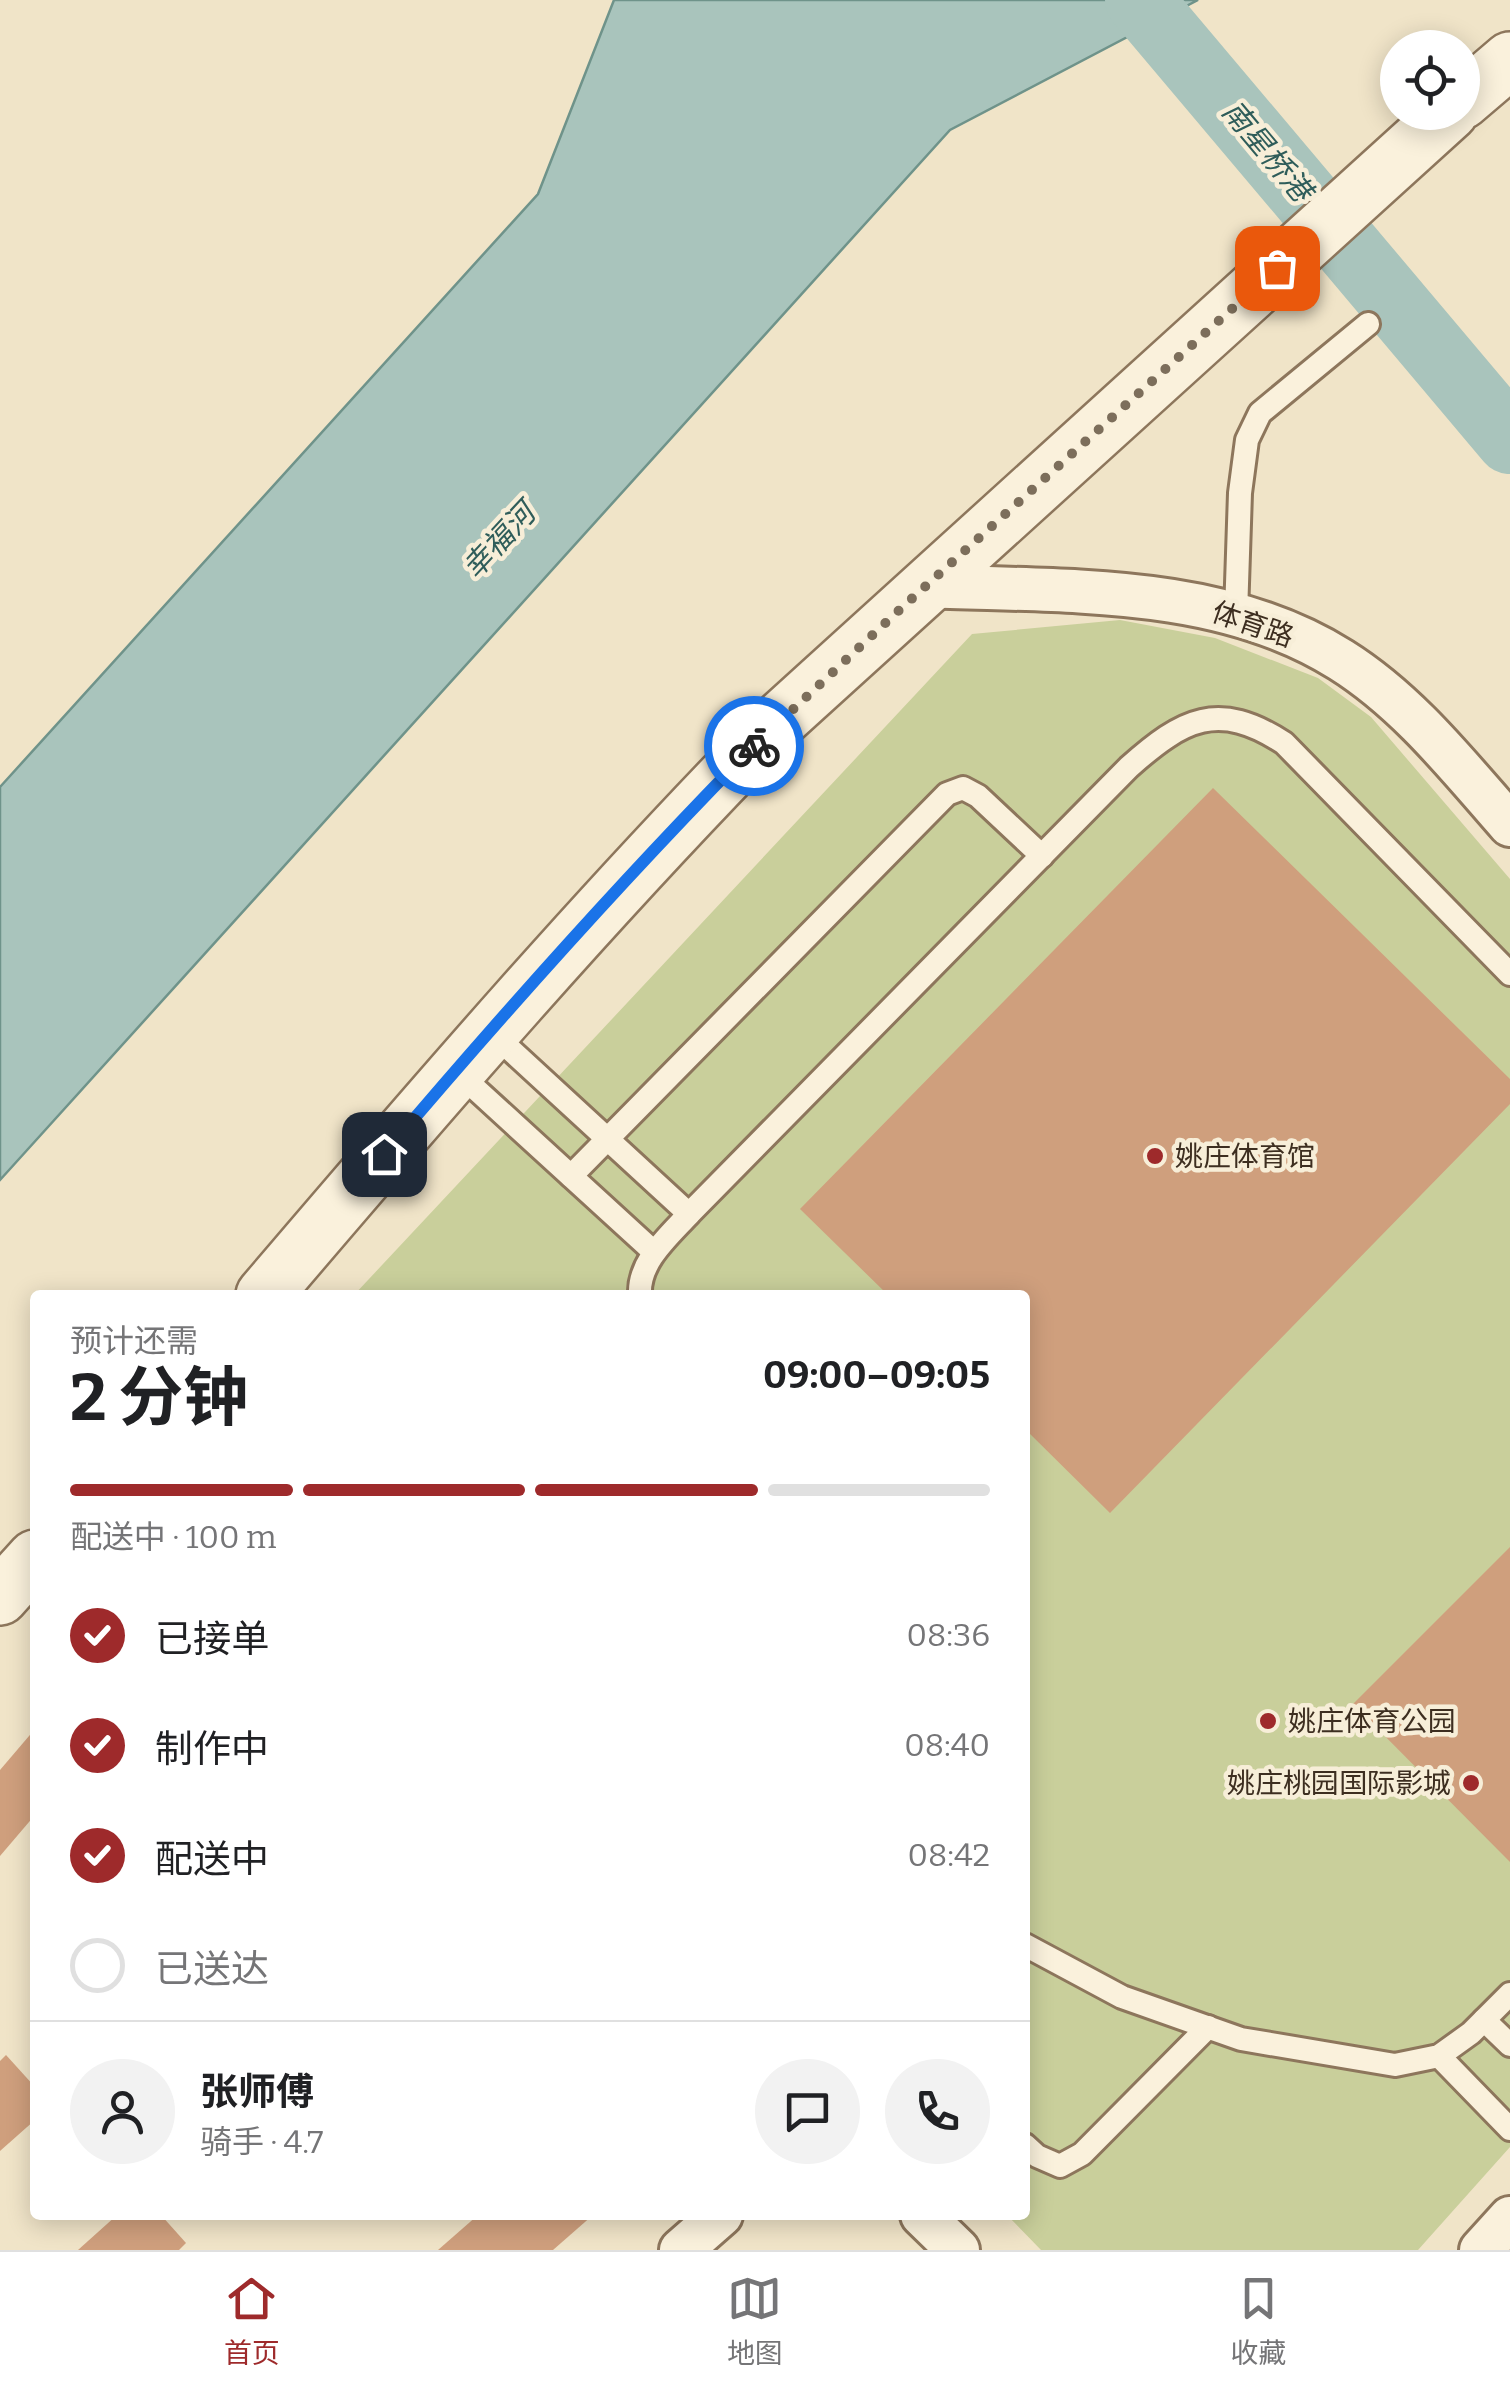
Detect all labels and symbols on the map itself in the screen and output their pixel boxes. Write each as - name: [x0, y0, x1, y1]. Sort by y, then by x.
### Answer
- water label: 南星桥港: [1215, 93, 1322, 212]
- pin: [1235, 226, 1320, 311]
- water label: 幸福河: [455, 492, 546, 586]
- street label: 体育路: [1208, 595, 1298, 654]
- courier: [704, 696, 804, 796]
- pin: [342, 1112, 427, 1197]
- place label: 姚庄体育馆: [1175, 1140, 1315, 1173]
- marker: 姚庄体育馆: [1144, 1145, 1166, 1167]
- place label: 姚庄体育公园: [1288, 1705, 1456, 1738]
- marker: 姚庄体育公园: [1257, 1710, 1279, 1732]
- place label: 姚庄桃园国际影城: [1227, 1767, 1451, 1800]
- marker: 姚庄桃园国际影城: [1460, 1772, 1482, 1794]

